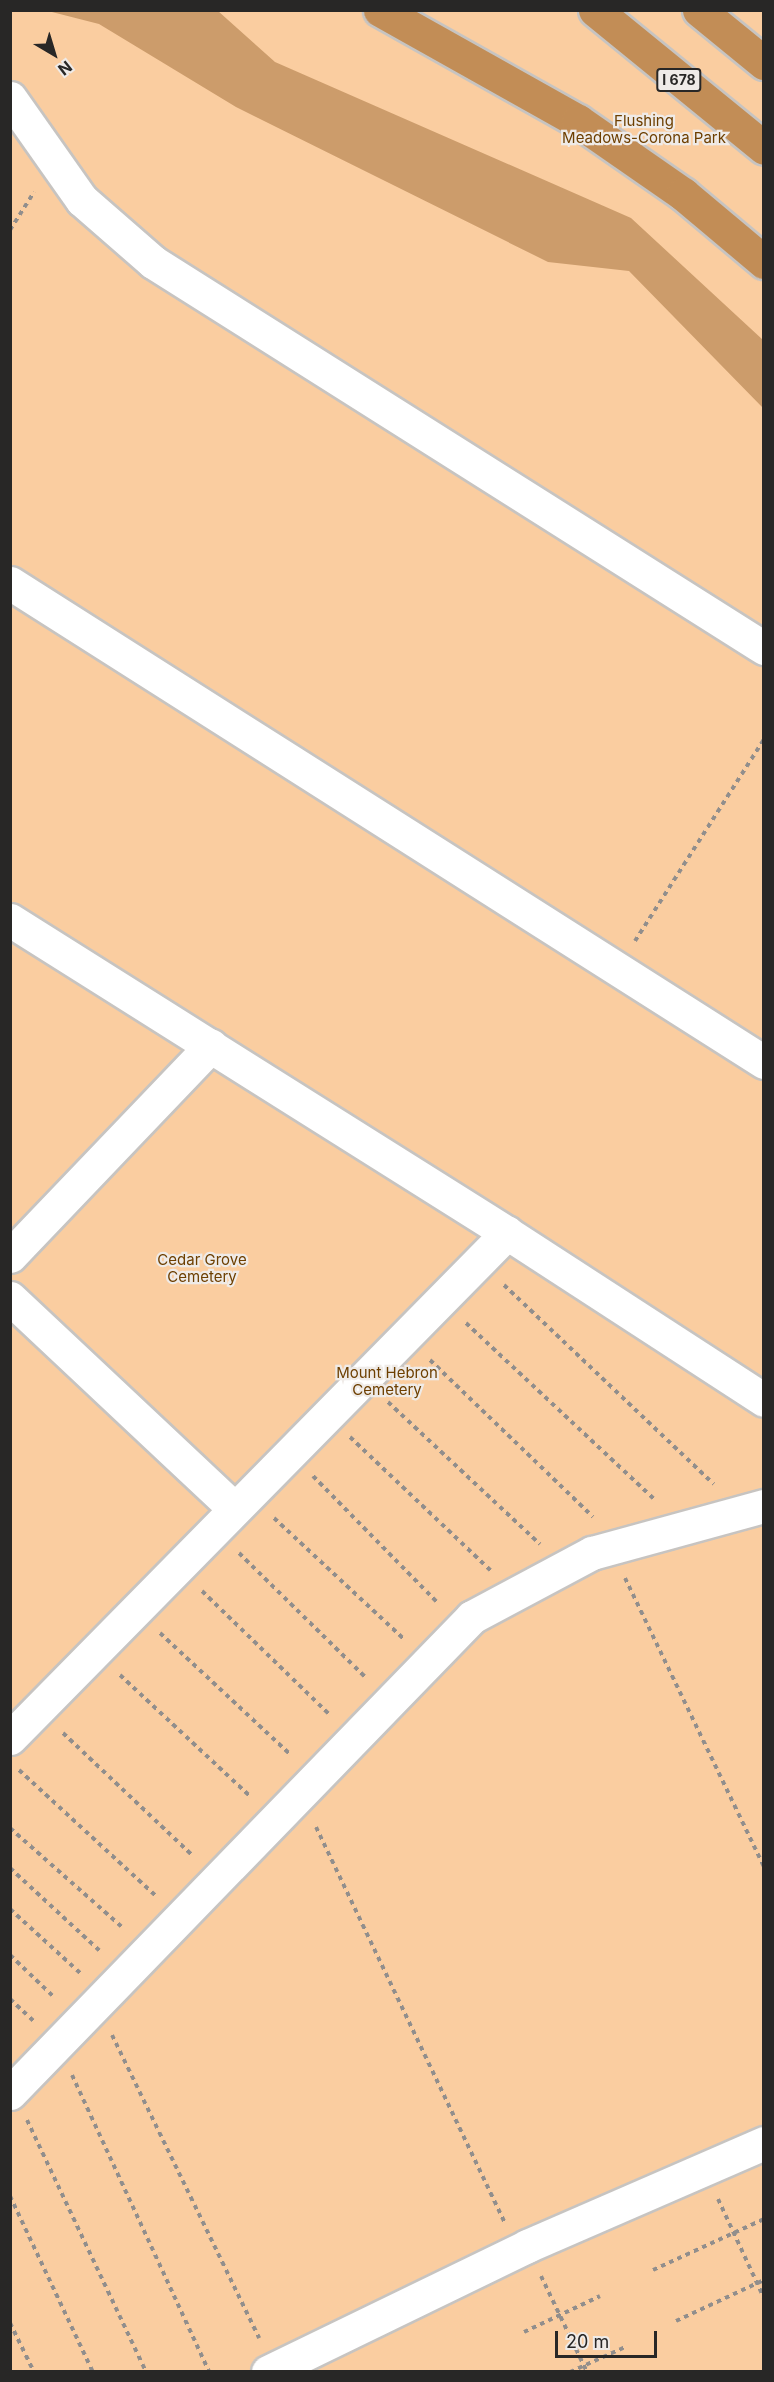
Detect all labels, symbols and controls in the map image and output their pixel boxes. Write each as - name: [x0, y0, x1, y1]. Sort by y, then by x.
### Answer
- north arrow: [24, 24, 84, 84]
- text: N: [54, 57, 76, 80]
- road number: I 678: [655, 69, 703, 91]
- park label: Flushing Meadows-Corona Park: [562, 111, 726, 146]
- park label: Cedar Grove Cemetery: [157, 1250, 247, 1285]
- park label: Mount Hebron Cemetery: [336, 1363, 438, 1398]
- scale bar: [558, 2319, 660, 2357]
- text: 20 m: [566, 2331, 609, 2352]

